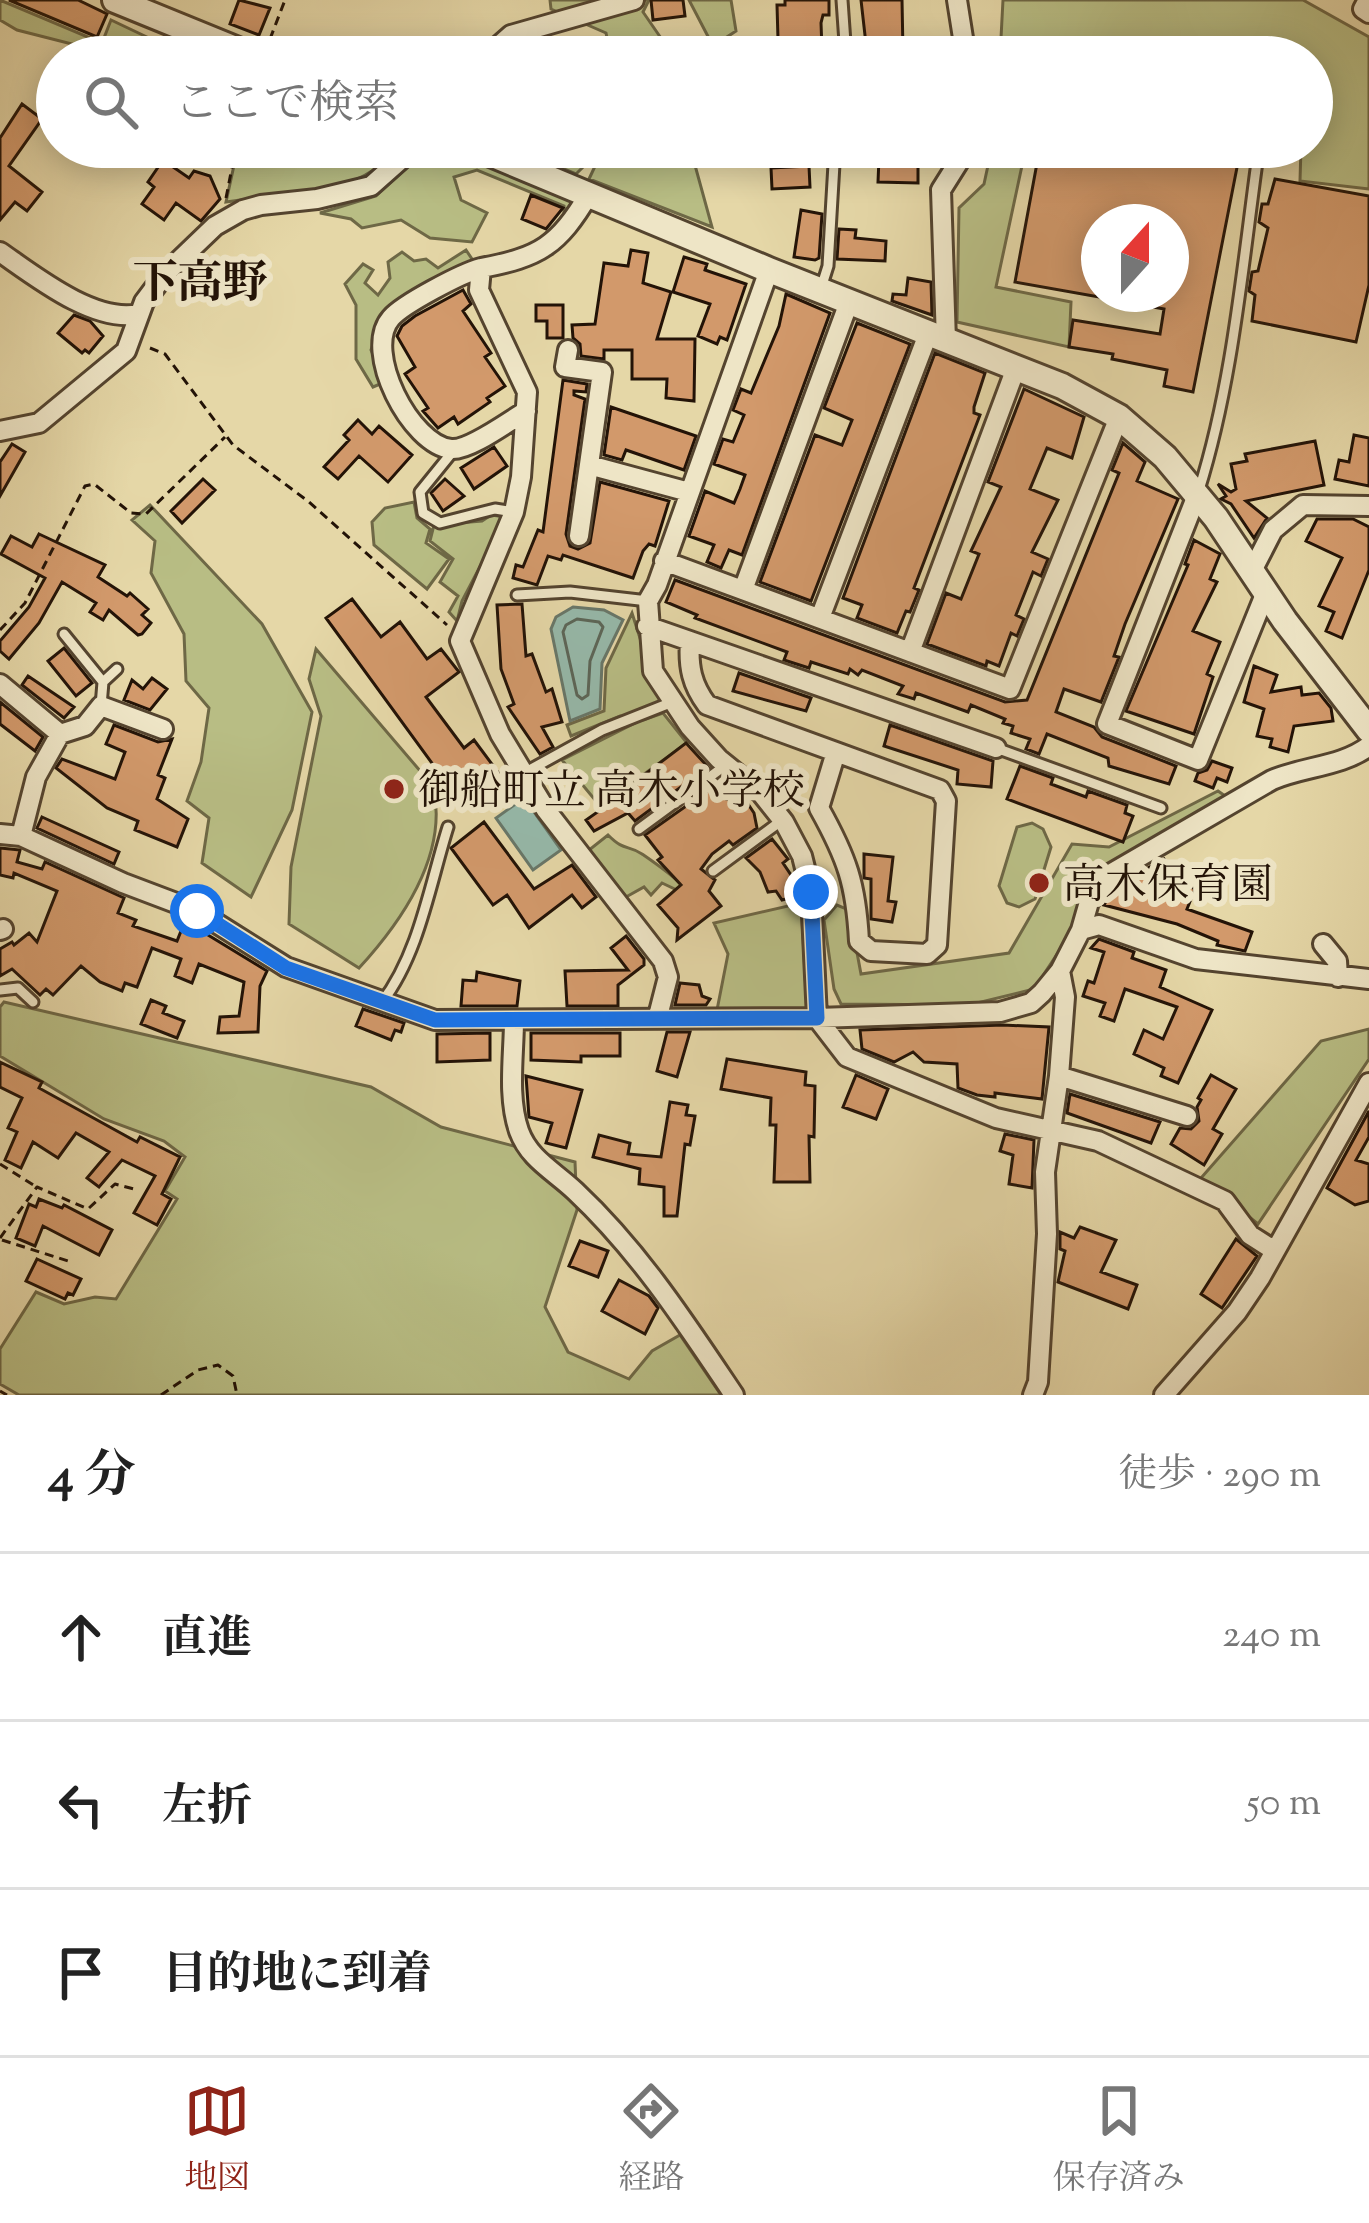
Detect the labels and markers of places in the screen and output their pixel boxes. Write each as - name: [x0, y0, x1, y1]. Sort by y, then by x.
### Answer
- place label: 御船町立 高木小学校: [418, 764, 805, 824]
- marker: 御船町立 高木小学校: [381, 776, 407, 802]
- place label: 高木保育園: [1063, 858, 1273, 918]
- marker: 高木保育園: [1026, 870, 1052, 896]

